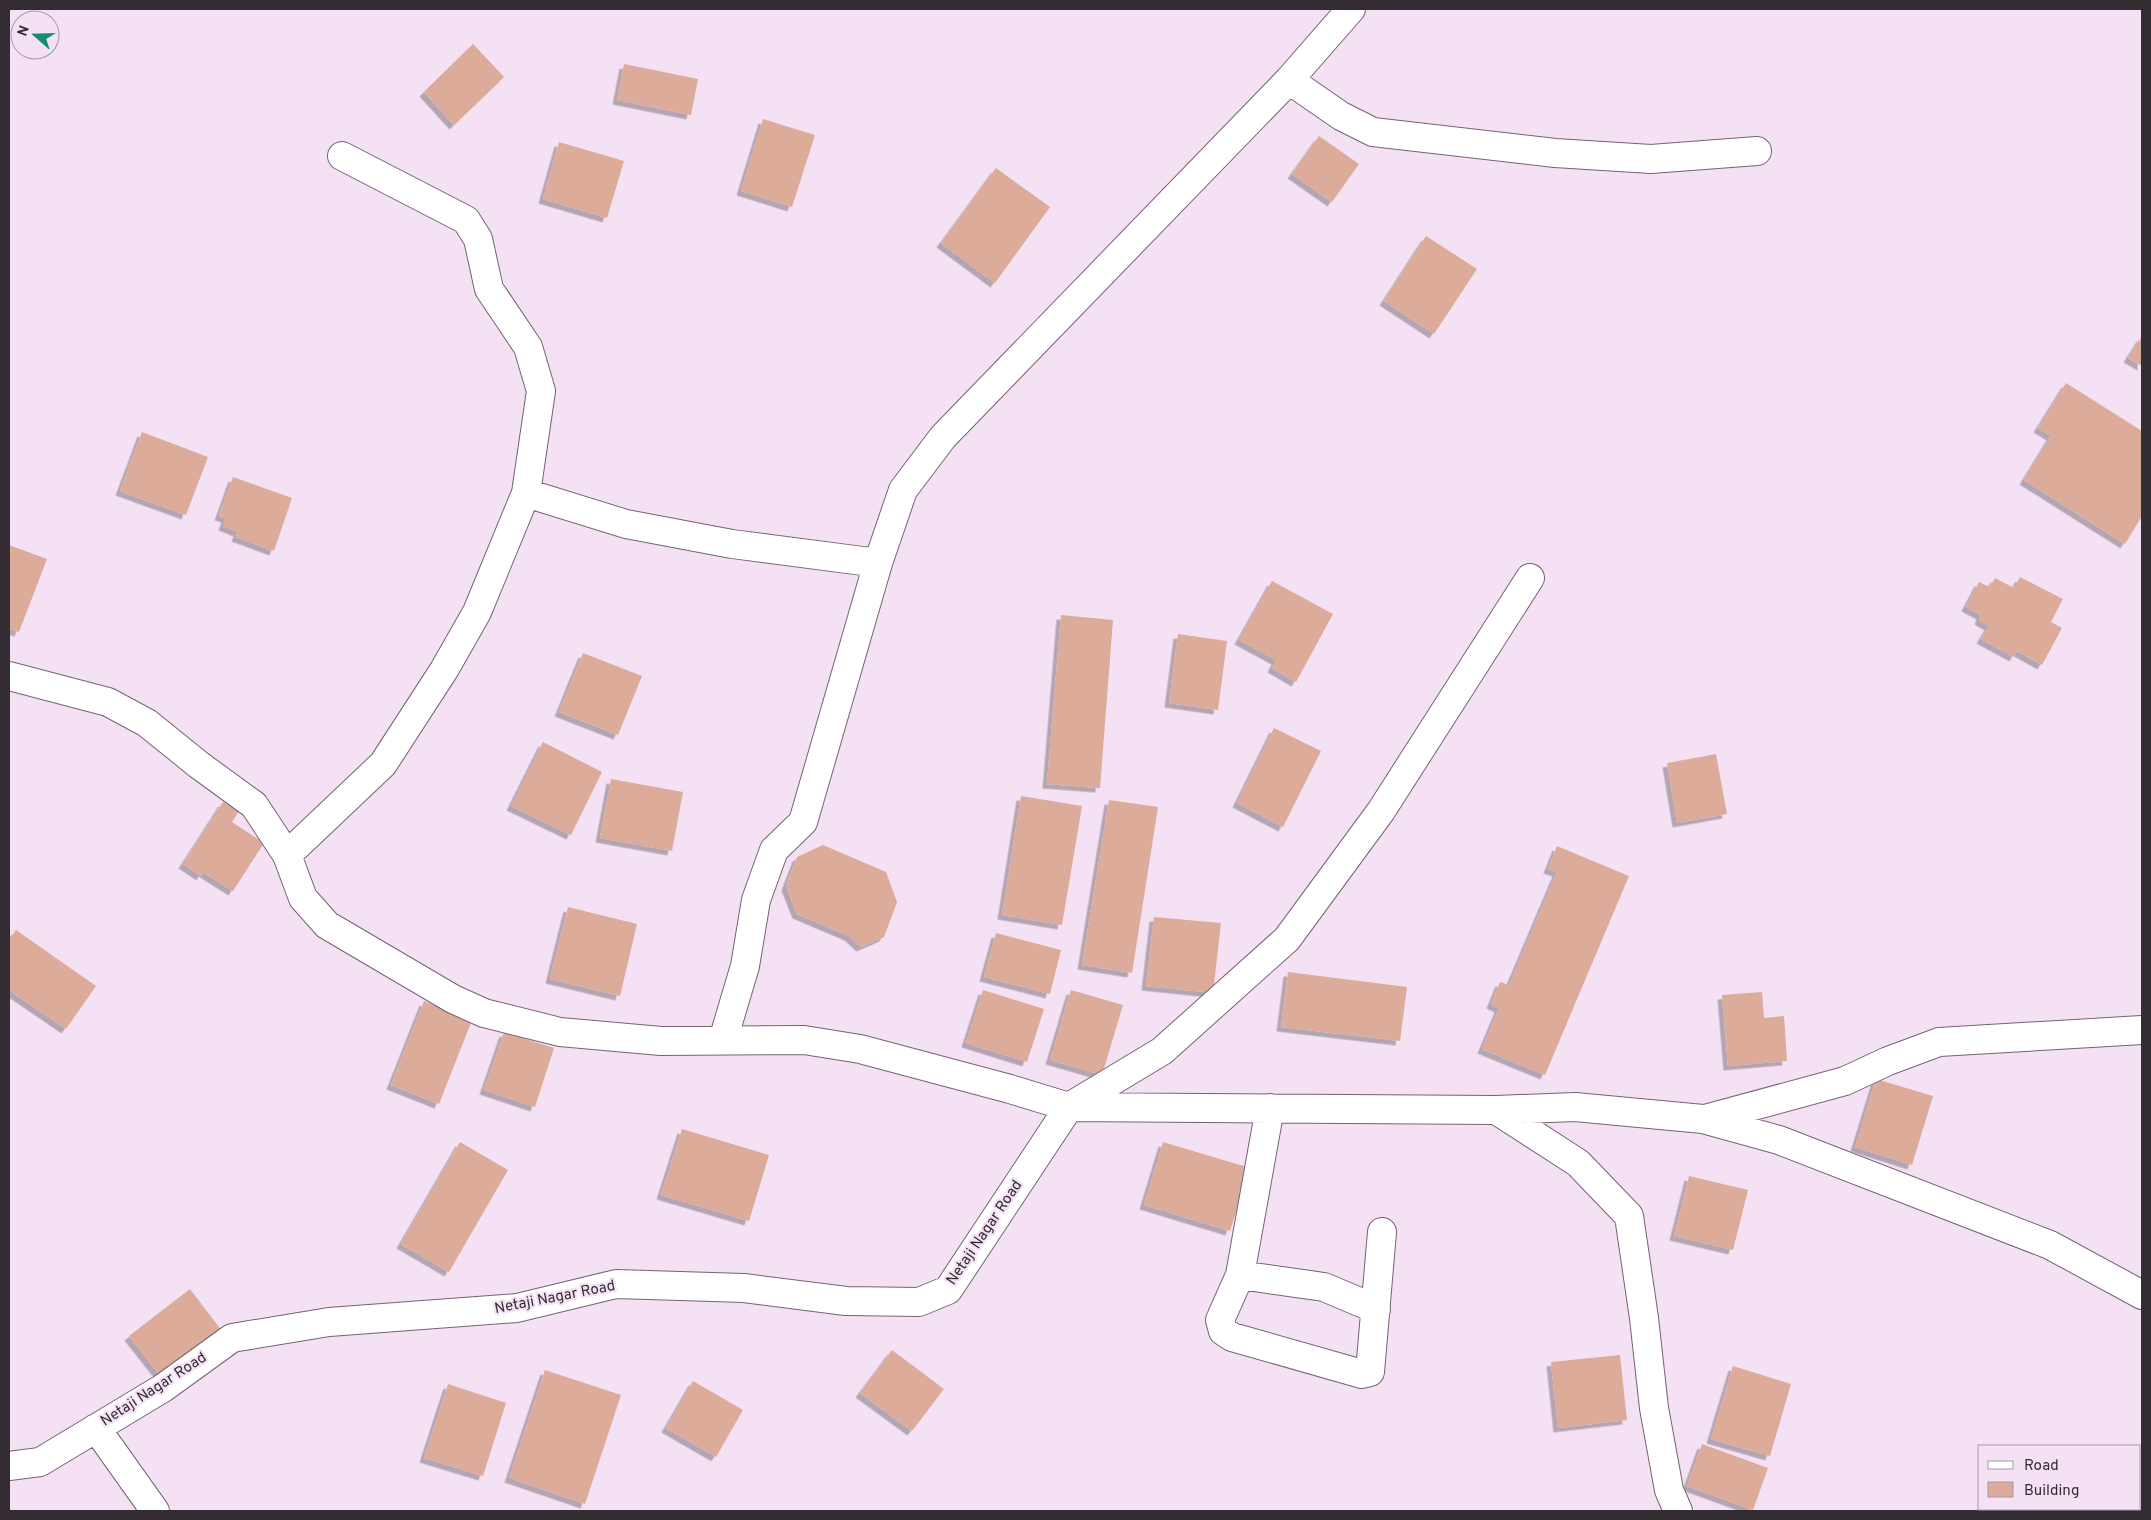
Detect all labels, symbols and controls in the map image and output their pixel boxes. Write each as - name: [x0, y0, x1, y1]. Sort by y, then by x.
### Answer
- north arrow: [10, 10, 60, 60]
- text: N: [14, 23, 34, 39]
- street label: Netaji Nagar Road: [943, 1177, 1027, 1289]
- street label: Netaji Nagar Road: [493, 1277, 617, 1319]
- street label: Netaji Nagar Road: [97, 1349, 211, 1431]
- legend: [1978, 1445, 2141, 1510]
- text: Road: [2024, 1457, 2059, 1476]
- text: Building: [2024, 1482, 2079, 1501]

